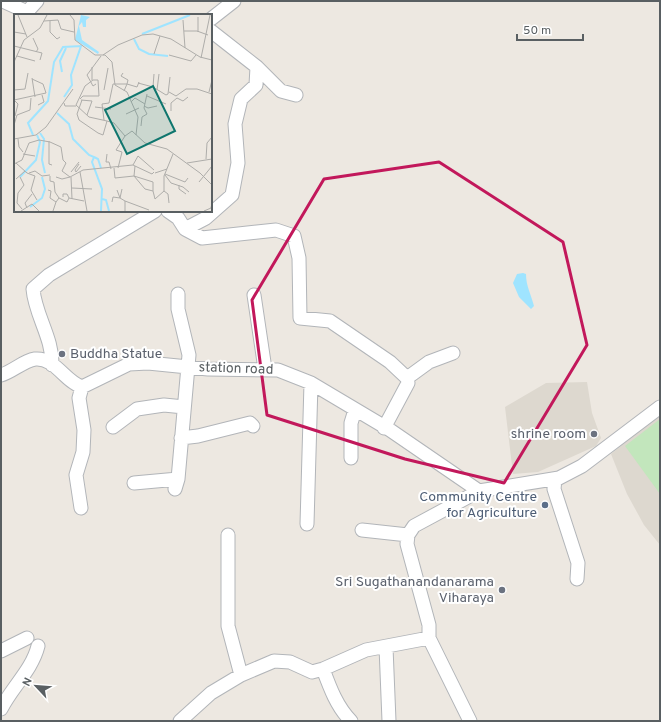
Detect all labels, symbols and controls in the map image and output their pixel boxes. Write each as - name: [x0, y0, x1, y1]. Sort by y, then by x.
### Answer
- inset map: [14, 14, 212, 212]
- scale bar: [517, 16, 583, 42]
- text: 50 m: [523, 23, 551, 39]
- place label: Buddha Statue: [70, 346, 162, 363]
- marker: Buddha Statue: [57, 349, 67, 359]
- street label: station road: [198, 359, 274, 379]
- place label: shrine room: [511, 426, 586, 443]
- marker: shrine room: [589, 429, 599, 439]
- place label: Community Centre for Agriculture: [419, 489, 537, 522]
- marker: Community Centre for Agriculture: [540, 500, 550, 510]
- place label: Sri Sugathanandanarama Viharaya: [335, 574, 494, 607]
- marker: Sri Sugathanandanarama Viharaya: [497, 585, 507, 595]
- north arrow: [16, 666, 56, 706]
- text: N: [20, 675, 36, 689]

